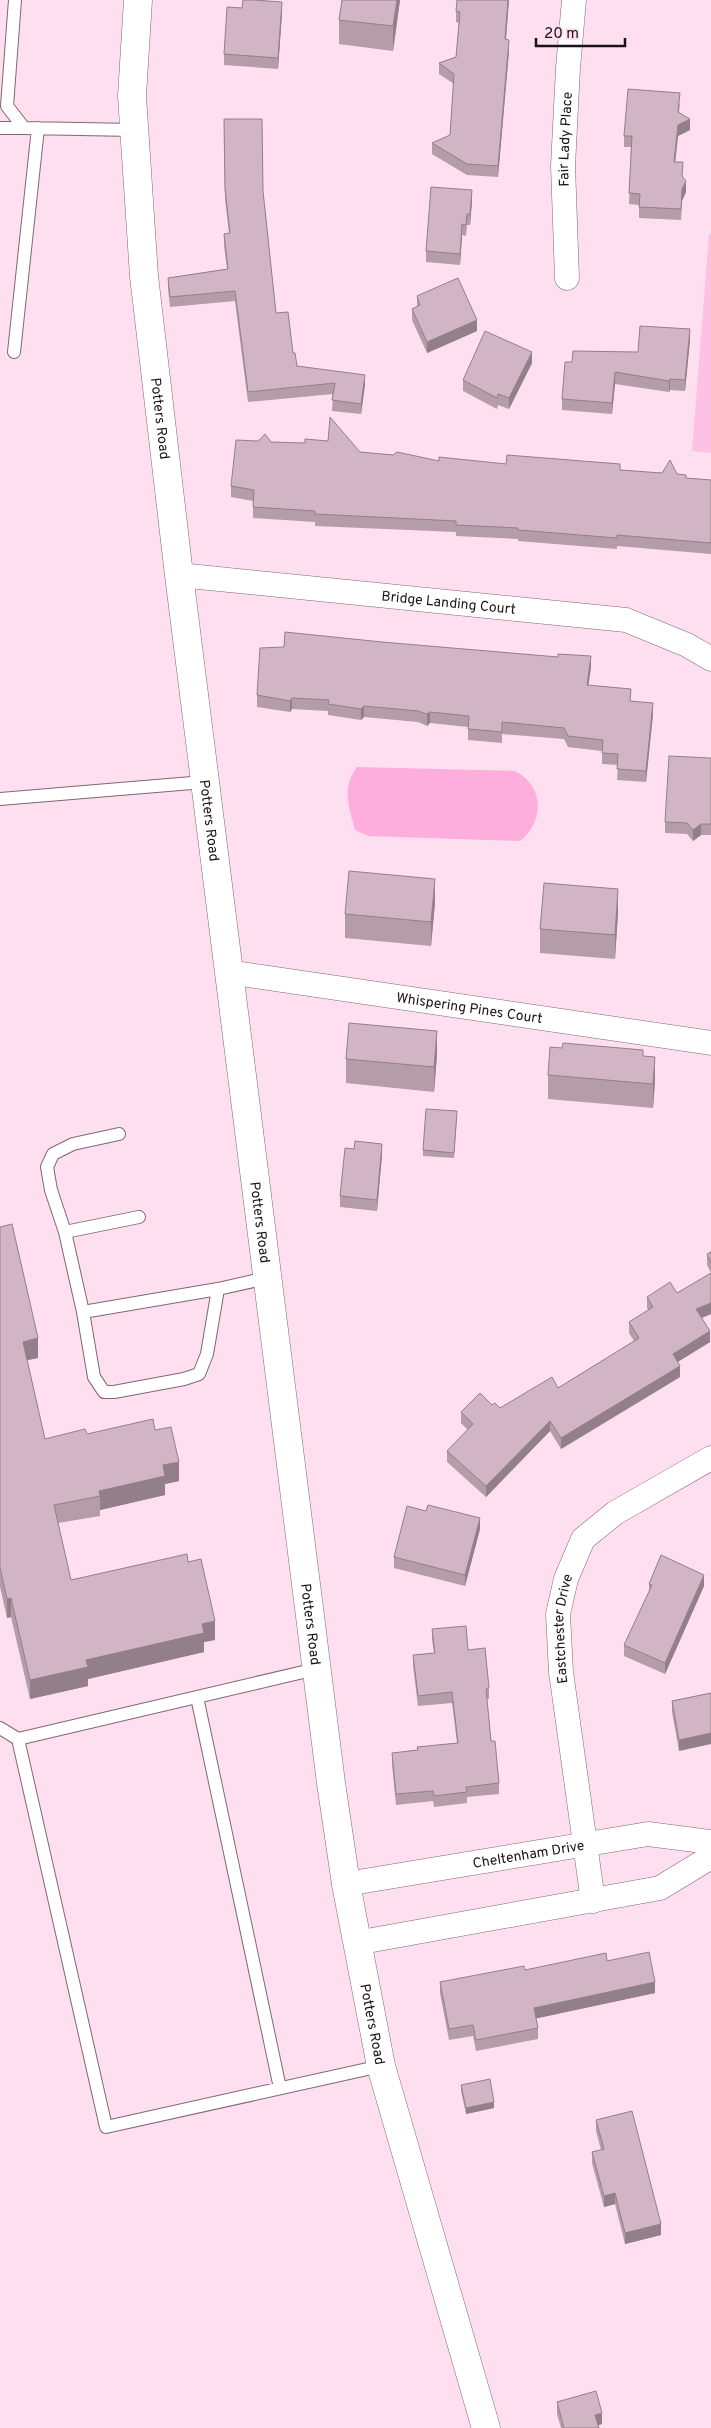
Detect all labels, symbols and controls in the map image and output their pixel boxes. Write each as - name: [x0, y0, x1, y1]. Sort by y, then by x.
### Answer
- scale bar: [536, 15, 625, 47]
- text: 20 m: [544, 25, 579, 44]
- street label: Fair Lady Place: [556, 91, 577, 187]
- street label: Potters Road: [146, 377, 172, 460]
- street label: Bridge Landing Court: [381, 588, 516, 619]
- street label: Potters Road: [195, 779, 222, 862]
- street label: Whispering Pines Court: [395, 990, 543, 1028]
- street label: Potters Road: [245, 1181, 273, 1264]
- street label: Eastchester Drive: [551, 1571, 577, 1685]
- street label: Potters Road: [296, 1582, 323, 1666]
- street label: Cheltenham Drive: [472, 1838, 586, 1873]
- street label: Potters Road: [355, 1983, 388, 2066]

